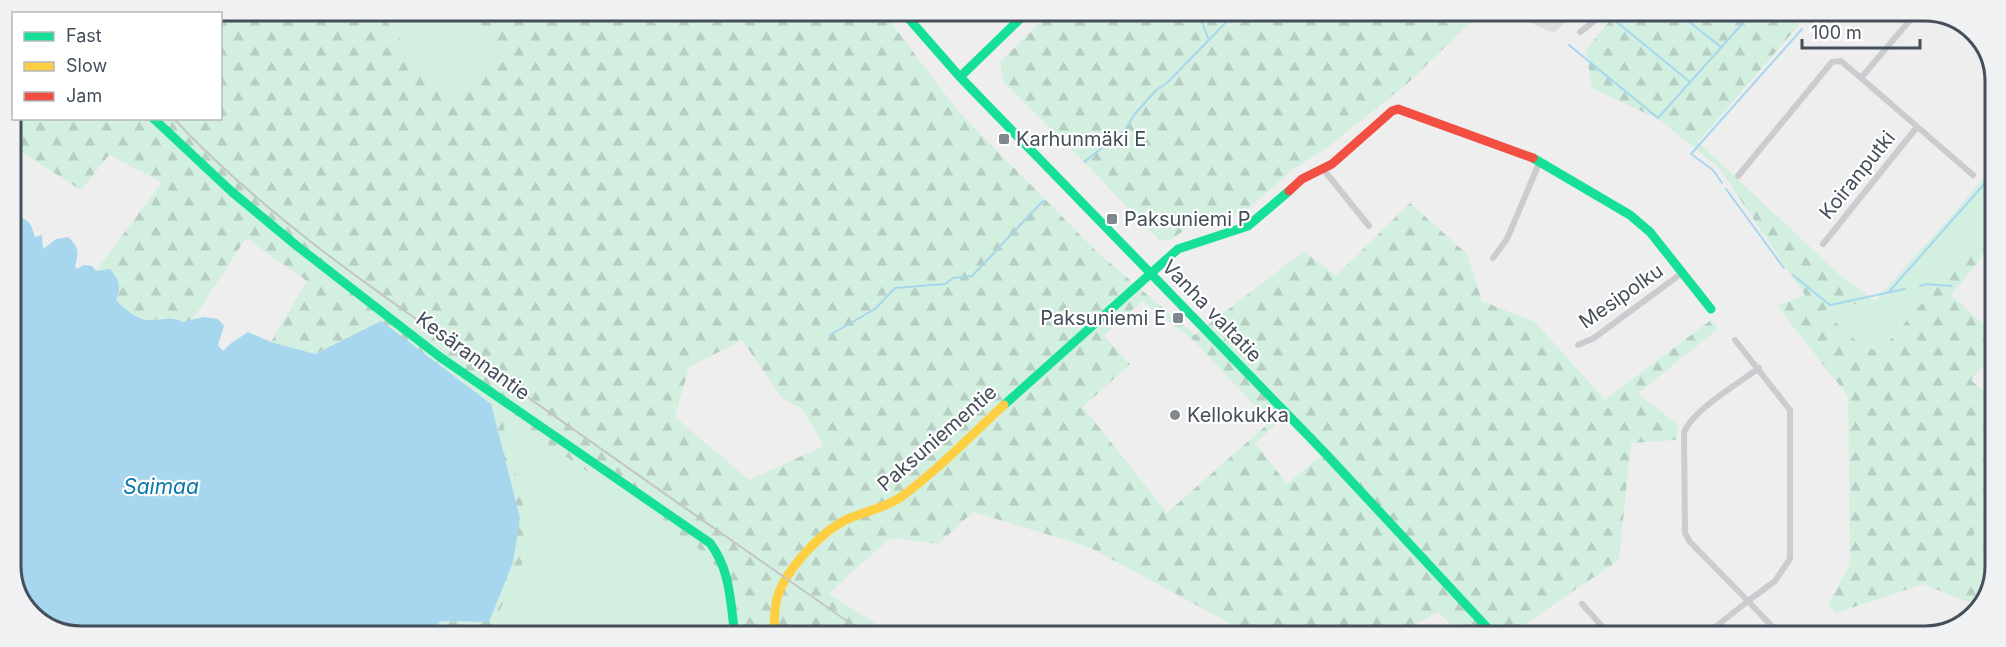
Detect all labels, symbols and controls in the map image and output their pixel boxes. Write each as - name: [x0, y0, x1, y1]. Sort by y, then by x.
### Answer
- legend: [12, 12, 222, 120]
- scale bar: [1802, 12, 1920, 50]
- text: 100 m: [1811, 22, 1862, 43]
- text: Fast: [66, 25, 102, 46]
- text: Slow: [66, 55, 107, 76]
- text: Jam: [66, 85, 102, 106]
- street label: Koiranputki: [1814, 126, 1900, 224]
- place label: Karhunmäki E: [1016, 127, 1146, 151]
- marker: Karhunmäki E: [997, 132, 1011, 146]
- place label: Paksuniemi P: [1124, 207, 1250, 231]
- marker: Paksuniemi P: [1105, 212, 1119, 226]
- street label: Vanha valtatie: [1157, 255, 1267, 367]
- street label: Mesipolku: [1574, 258, 1668, 334]
- place label: Paksuniemi E: [1040, 306, 1166, 330]
- street label: Kesärannantie: [412, 307, 534, 405]
- marker: Paksuniemi E: [1171, 311, 1185, 325]
- street label: Paksuniementie: [873, 380, 1001, 496]
- place label: Kellokukka: [1187, 403, 1289, 427]
- marker: Kellokukka: [1168, 408, 1182, 422]
- water label: Saimaa: [123, 474, 199, 499]

